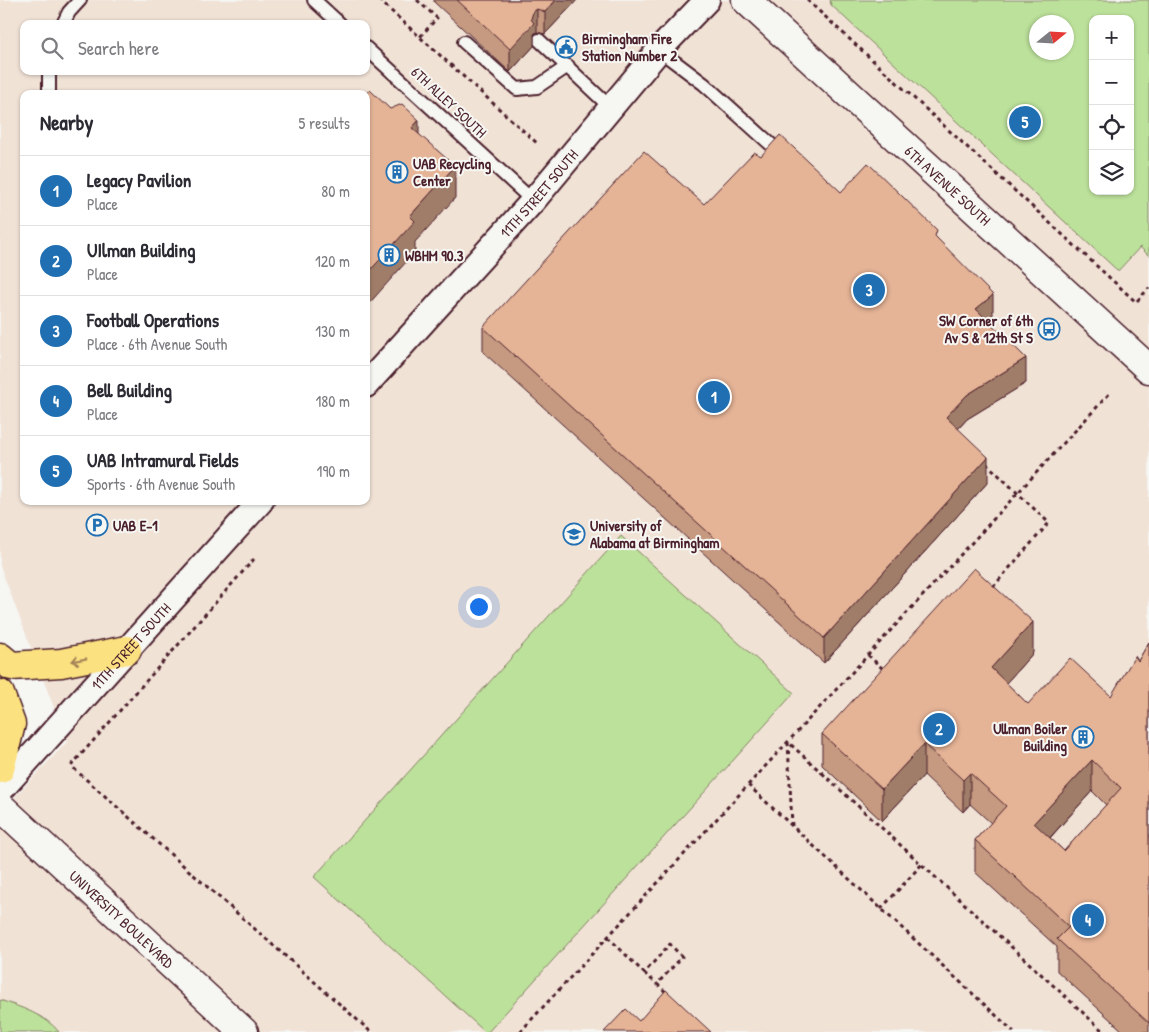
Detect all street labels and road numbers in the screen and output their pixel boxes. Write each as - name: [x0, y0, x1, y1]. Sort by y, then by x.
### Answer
- street label: 6TH ALLEY SOUTH: [407, 62, 491, 142]
- street label: 6TH AVENUE SOUTH: [900, 140, 996, 230]
- street label: 11TH STREET SOUTH: [494, 145, 583, 242]
- street label: 11TH STREET SOUTH: [86, 598, 175, 694]
- street label: UNIVERSITY BOULEVARD: [65, 865, 179, 973]

